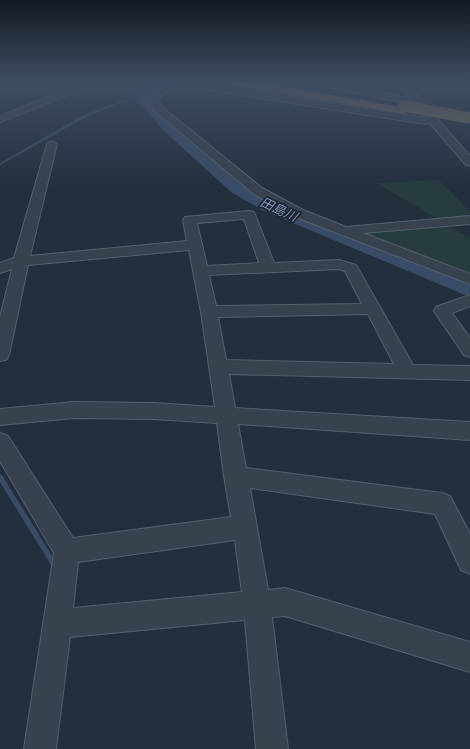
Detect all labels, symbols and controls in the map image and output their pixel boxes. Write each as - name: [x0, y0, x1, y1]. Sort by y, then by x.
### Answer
- water label: 田島川: [258, 194, 301, 225]

